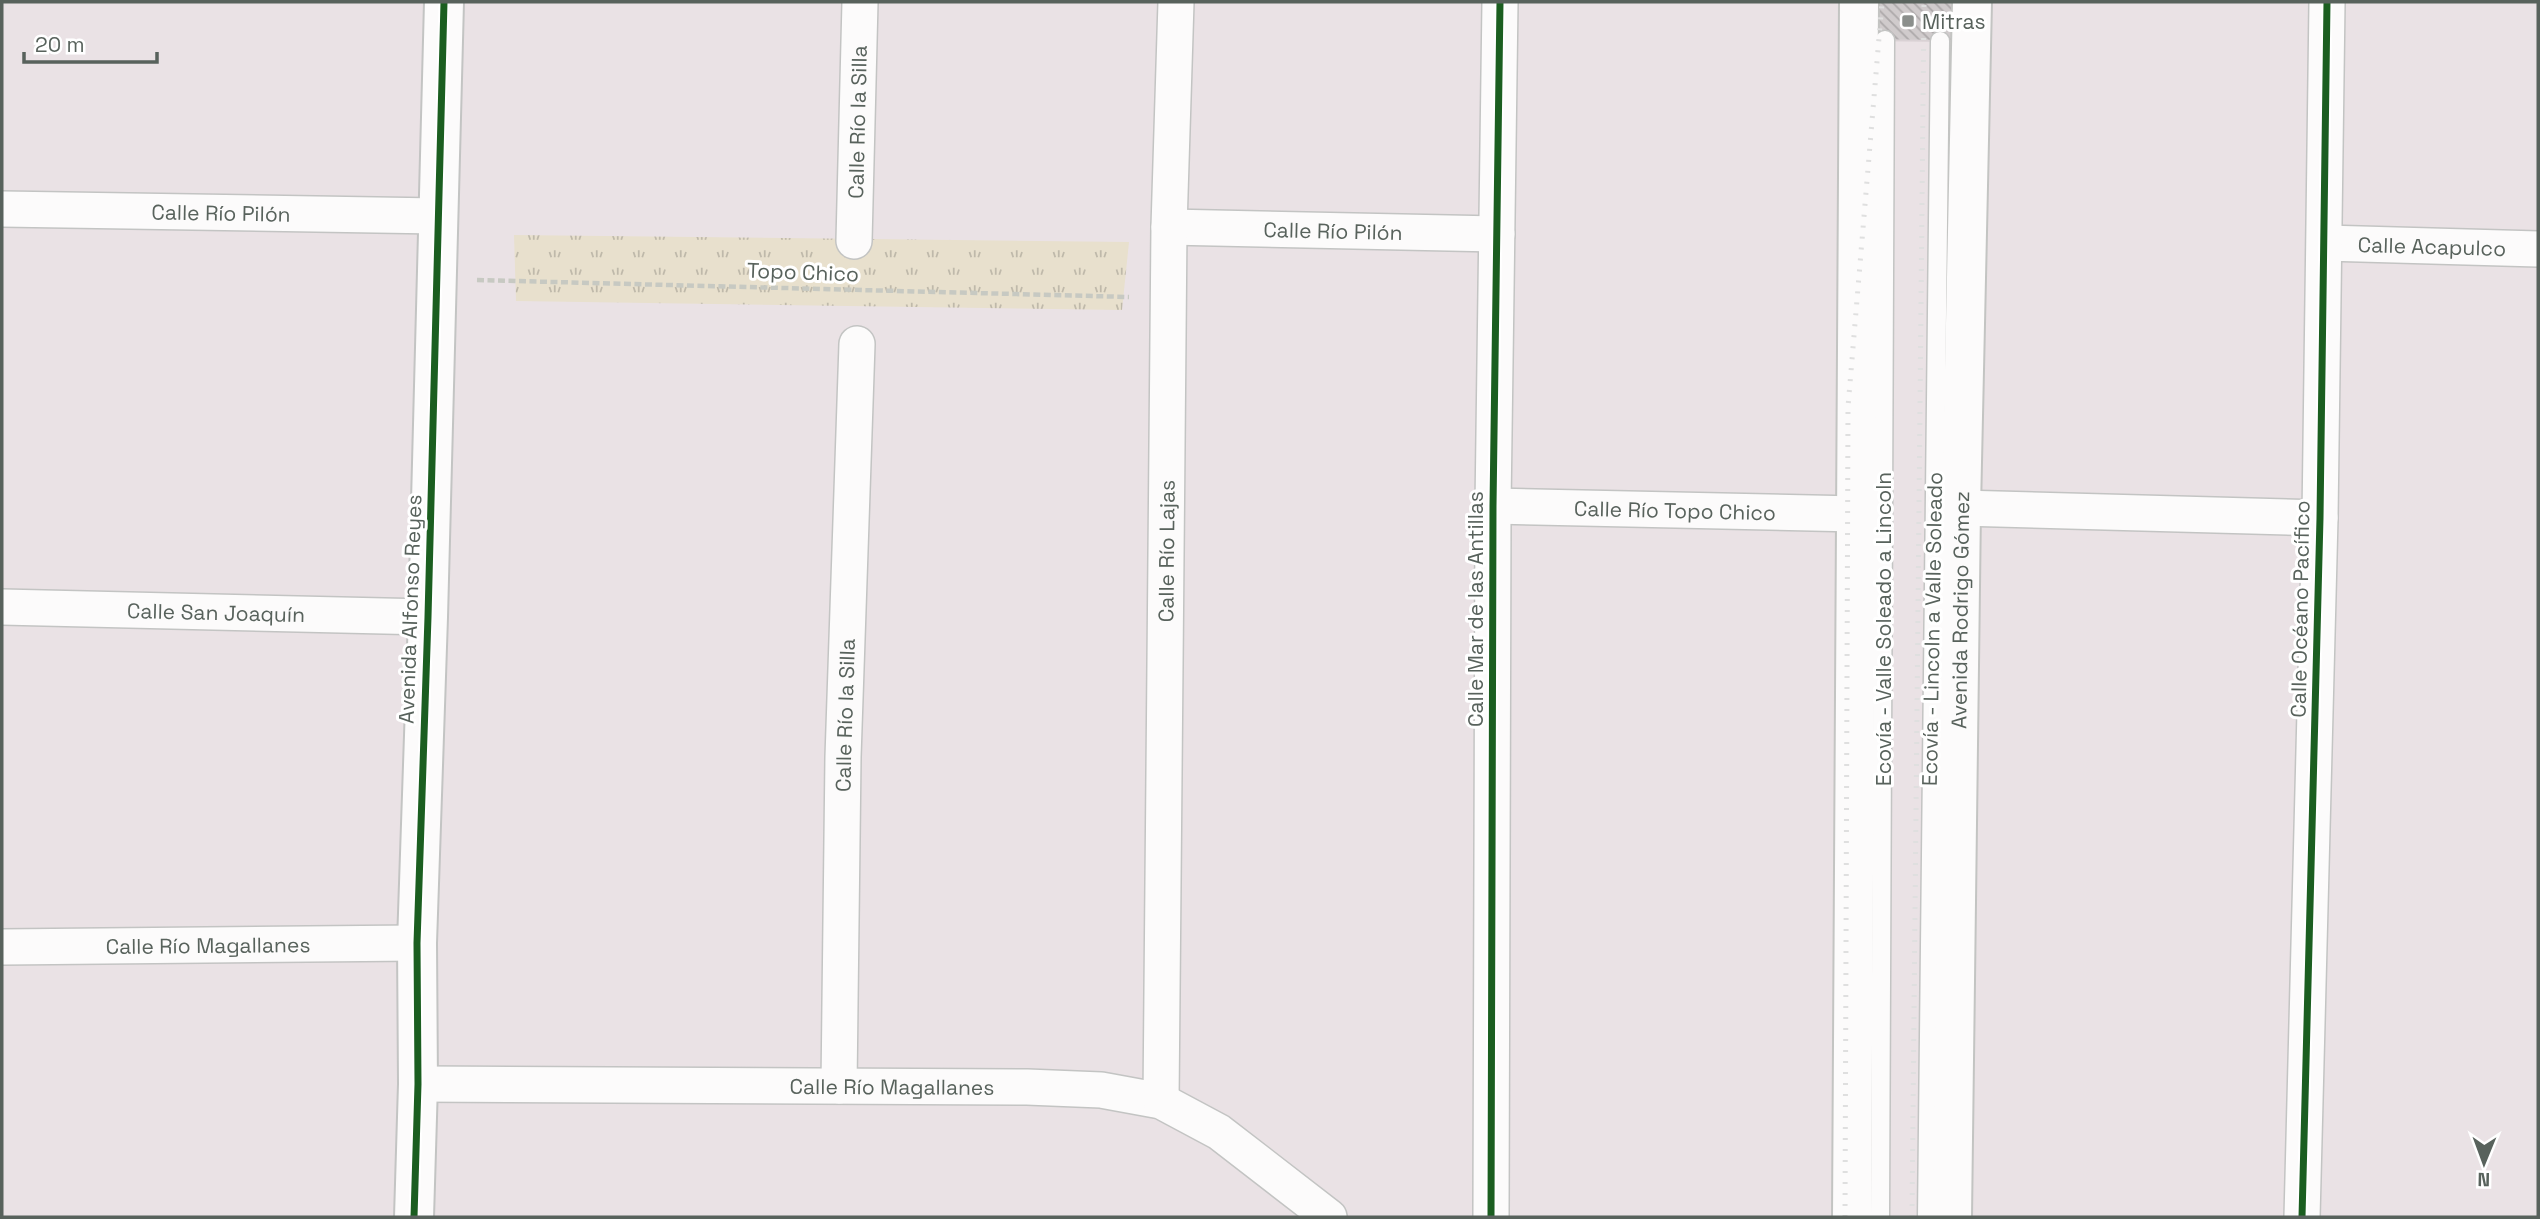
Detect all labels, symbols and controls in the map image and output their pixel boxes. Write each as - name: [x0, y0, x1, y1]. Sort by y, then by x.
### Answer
- place label: Mitras: [1922, 8, 1986, 35]
- marker: Mitras: [1900, 13, 1916, 29]
- scale bar: [24, 21, 158, 65]
- text: 20 m: [35, 31, 85, 58]
- street label: Calle Río la Silla: [842, 45, 872, 199]
- street label: Calle Río Pilón: [151, 198, 291, 227]
- street label: Calle Río Pilón: [1263, 216, 1403, 245]
- street label: Calle Acapulco: [2357, 230, 2507, 262]
- street label: Topo Chico: [746, 257, 860, 287]
- street label: Ecovía - Valle Soleado a Lincoln: [1870, 472, 1897, 786]
- street label: Ecovía - Lincoln a Valle Soleado: [1916, 472, 1948, 786]
- street label: Calle Río Lajas: [1152, 480, 1180, 622]
- street label: Calle Mar de las Antillas: [1462, 491, 1489, 727]
- street label: Avenida Rodrigo Gómez: [1945, 491, 1975, 729]
- street label: Avenida Alfonso Reyes: [393, 494, 427, 724]
- street label: Calle Río Topo Chico: [1574, 494, 1776, 526]
- street label: Calle Océano Pacífico: [2285, 500, 2315, 718]
- street label: Calle San Joaquín: [127, 596, 305, 628]
- street label: Calle Río la Silla: [829, 638, 861, 792]
- street label: Calle Río Magallanes: [105, 931, 311, 960]
- street label: Calle Río Magallanes: [790, 1072, 994, 1100]
- north arrow: [2449, 1128, 2519, 1198]
- text: N: [2477, 1167, 2490, 1192]

